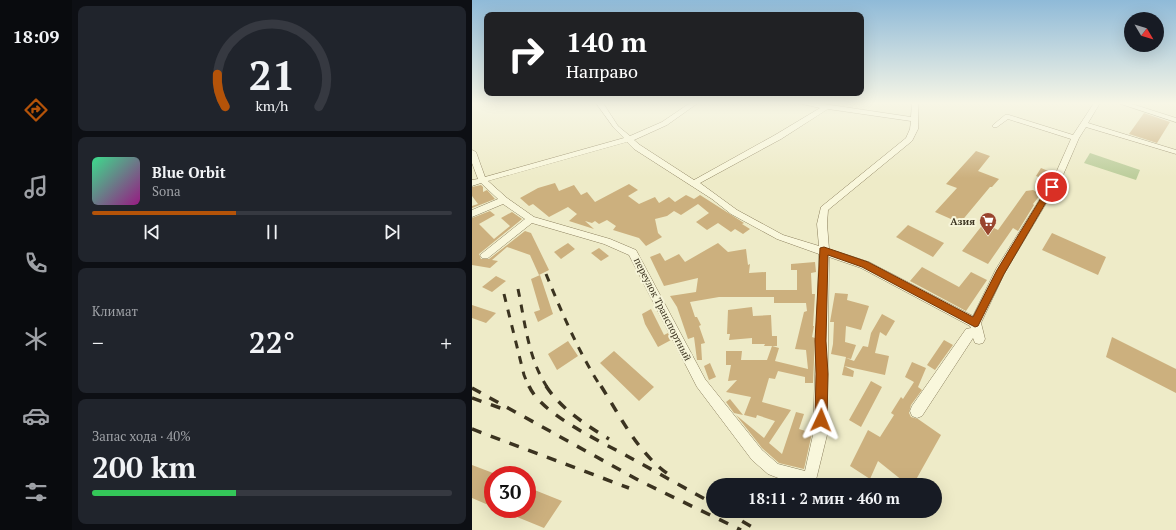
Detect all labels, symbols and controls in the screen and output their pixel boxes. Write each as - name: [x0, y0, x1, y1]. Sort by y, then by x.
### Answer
- north arrow: [1124, 12, 1164, 52]
- map controls: [1124, 12, 1164, 52]
- text: 140 m: [566, 23, 647, 60]
- text: 18:09: [13, 24, 59, 48]
- icon: right: [500, 28, 552, 80]
- text: 21: [248, 46, 296, 101]
- text: Направо: [566, 59, 638, 83]
- text: km/h: [256, 95, 289, 114]
- icon: directions: [22, 96, 50, 124]
- text: Blue Orbit: [152, 162, 226, 182]
- pin: [1035, 170, 1069, 204]
- icon: music: [22, 173, 50, 201]
- icon: arrive: [1041, 176, 1063, 198]
- text: Sona: [152, 182, 180, 200]
- supermarket icon: Азия: [978, 211, 998, 236]
- place label: Азия: [950, 215, 975, 228]
- icon: previous: [141, 221, 163, 243]
- icon: pause: [261, 221, 283, 243]
- icon: next: [381, 221, 403, 243]
- icon: phone: [22, 249, 50, 277]
- street label: переулок Транспортный: [631, 255, 694, 363]
- text: Климат: [92, 302, 138, 320]
- text: 22°: [249, 322, 295, 362]
- icon: climate: [22, 325, 50, 353]
- text: −: [92, 328, 104, 357]
- text: +: [440, 328, 452, 357]
- position arrow: [800, 399, 842, 441]
- icon: car: [22, 402, 50, 430]
- text: Запас хода · 40%: [92, 427, 191, 445]
- text: 200 km: [92, 447, 196, 487]
- speed limit sign: 30: [484, 466, 536, 518]
- icon: filters: [22, 478, 50, 506]
- text: 18:11 · 2 мин · 460 m: [748, 488, 900, 508]

